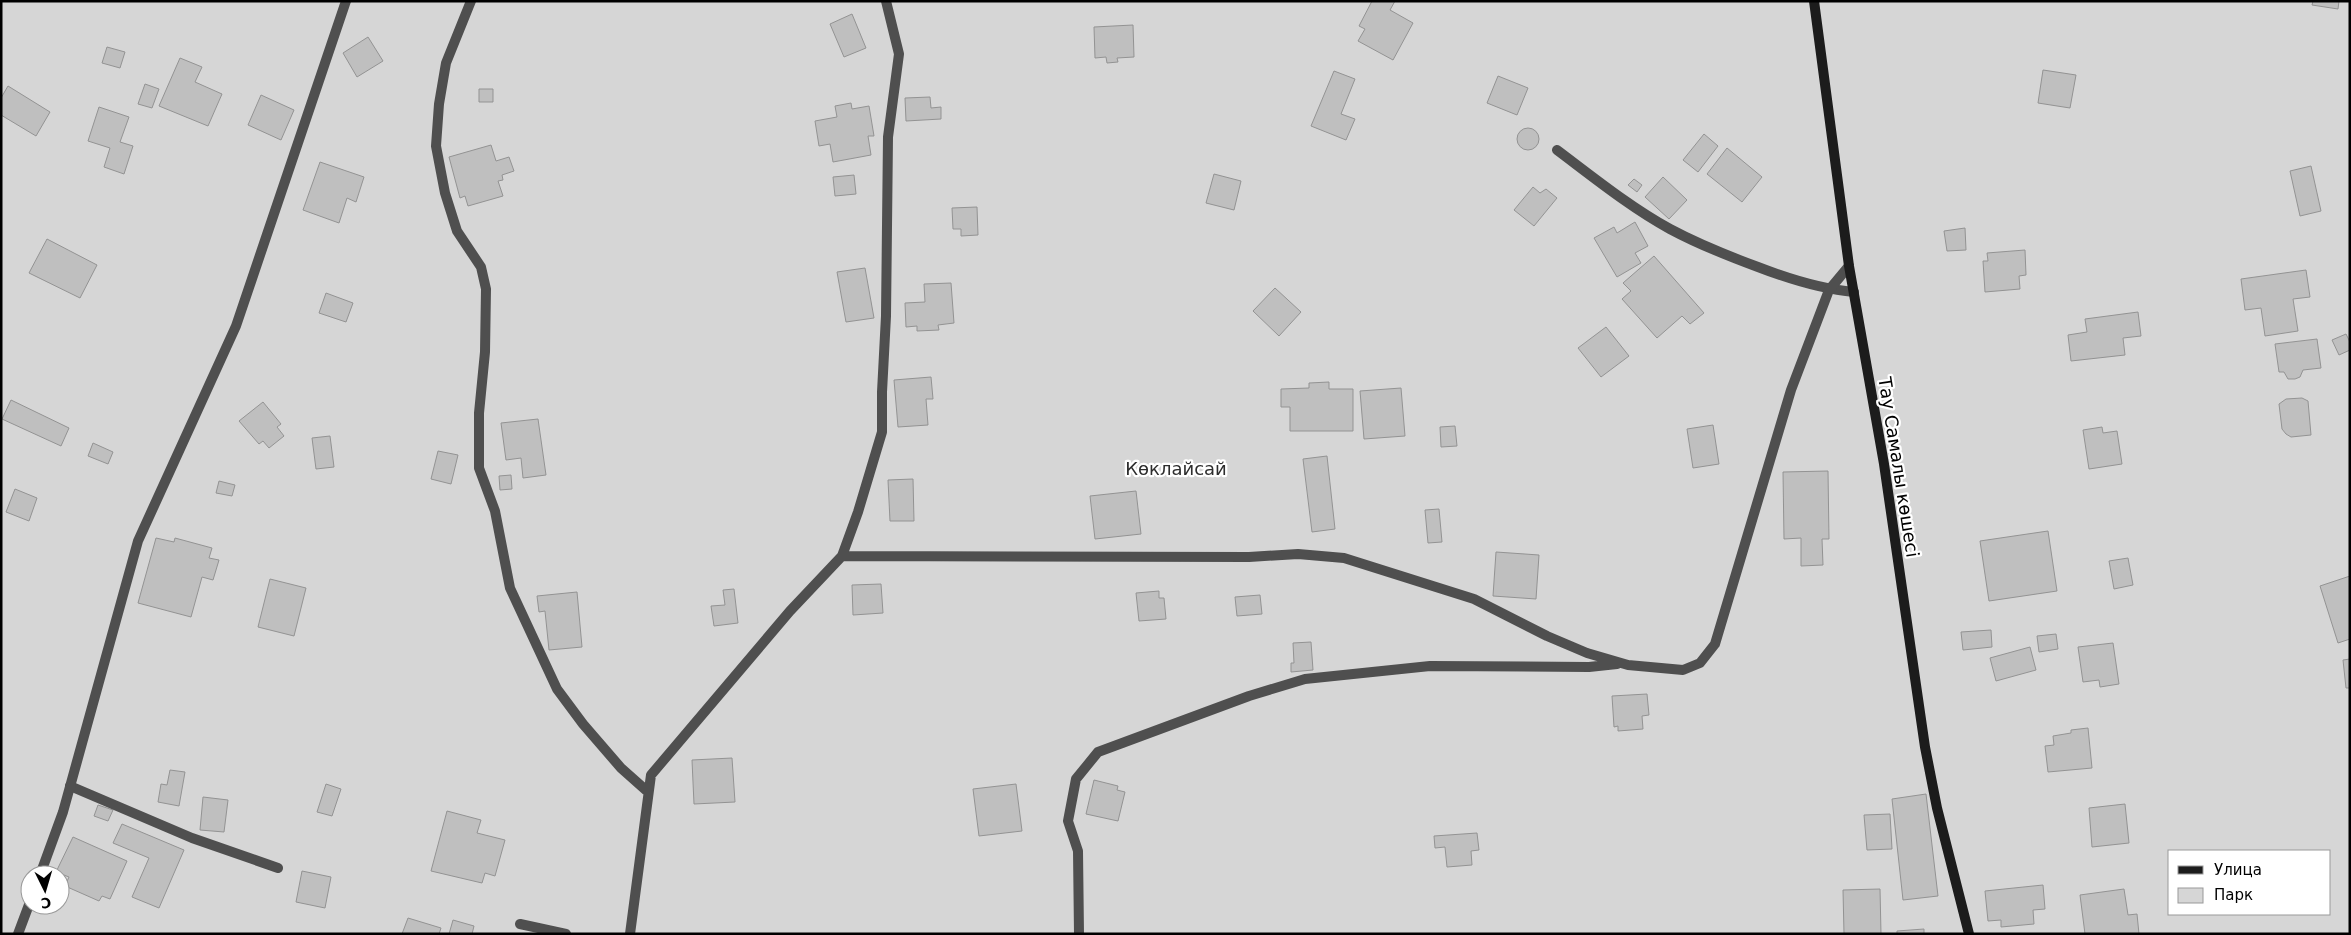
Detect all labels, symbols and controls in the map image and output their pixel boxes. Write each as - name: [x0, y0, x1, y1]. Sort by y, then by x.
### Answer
- street label: Тау Самалы көшесі: [1874, 374, 1924, 559]
- park label: Көклайсай: [1125, 458, 1227, 479]
- legend: [2168, 850, 2331, 915]
- text: Улица: [2214, 861, 2262, 879]
- north arrow: [20, 865, 70, 915]
- text: Парк: [2214, 886, 2253, 904]
- text: С: [40, 895, 52, 911]

